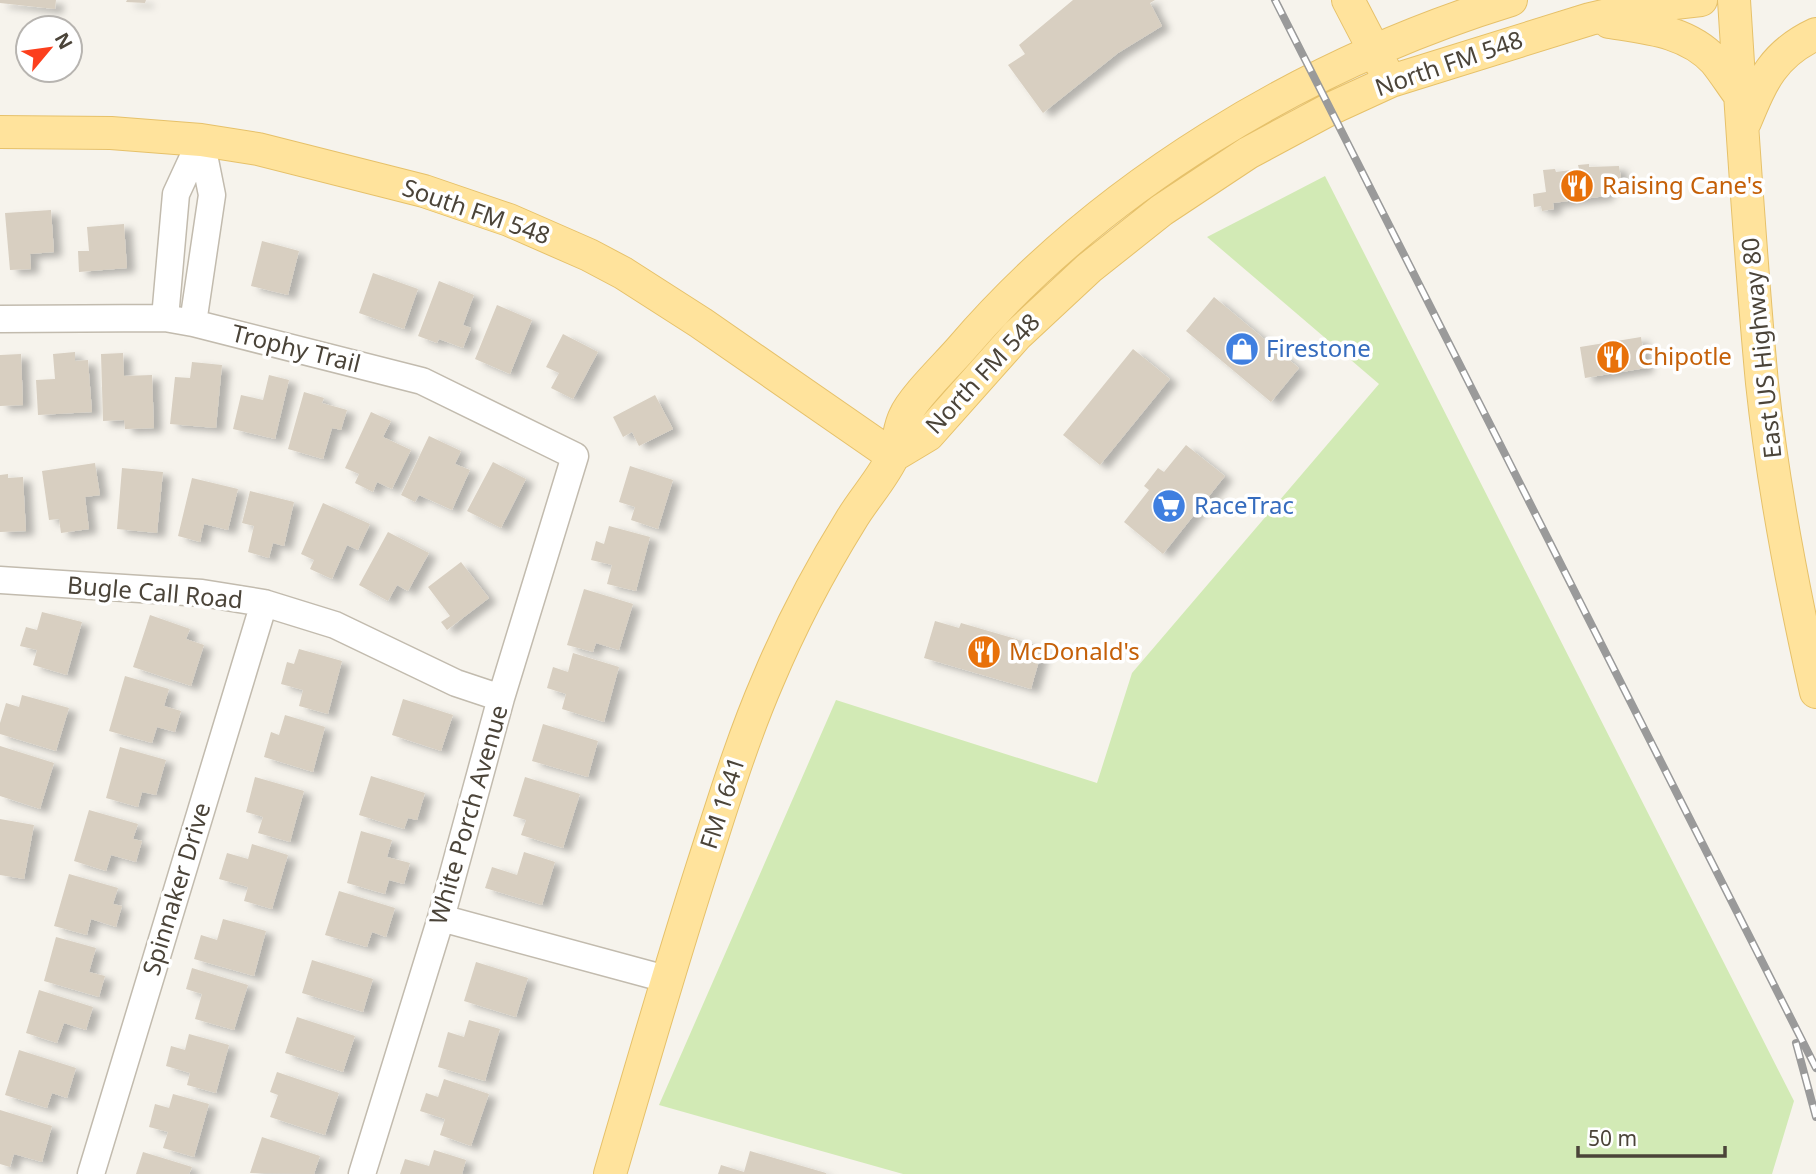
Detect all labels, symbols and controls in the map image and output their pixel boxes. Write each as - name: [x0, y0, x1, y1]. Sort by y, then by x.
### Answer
- north arrow: [14, 14, 84, 84]
- street label: North FM 548: [1370, 22, 1527, 103]
- text: N: [49, 28, 79, 54]
- restaurant icon: Raising Cane's: [1558, 167, 1596, 205]
- place label: Raising Cane's: [1602, 168, 1763, 201]
- street label: South FM 548: [398, 170, 555, 251]
- street label: East US Highway 80: [1732, 236, 1789, 460]
- street label: North FM 548: [917, 305, 1047, 441]
- street label: Trophy Trail: [229, 316, 364, 379]
- shop icon: Firestone: [1223, 330, 1261, 368]
- place label: Firestone: [1266, 331, 1371, 364]
- restaurant icon: Chipotle: [1594, 338, 1632, 376]
- place label: Chipotle: [1638, 339, 1732, 372]
- supermarket icon: RaceTrac: [1150, 487, 1188, 525]
- place label: RaceTrac: [1194, 488, 1294, 521]
- street label: Bugle Call Road: [66, 567, 244, 616]
- restaurant icon: McDonald's: [965, 633, 1003, 671]
- place label: McDonald's: [1009, 634, 1140, 667]
- street label: White Porch Avenue: [420, 701, 515, 928]
- street label: FM 1641: [691, 752, 752, 853]
- street label: Spinnaker Drive: [134, 798, 218, 979]
- scale bar: [1578, 1114, 1725, 1158]
- text: 50 m: [1588, 1124, 1637, 1152]

